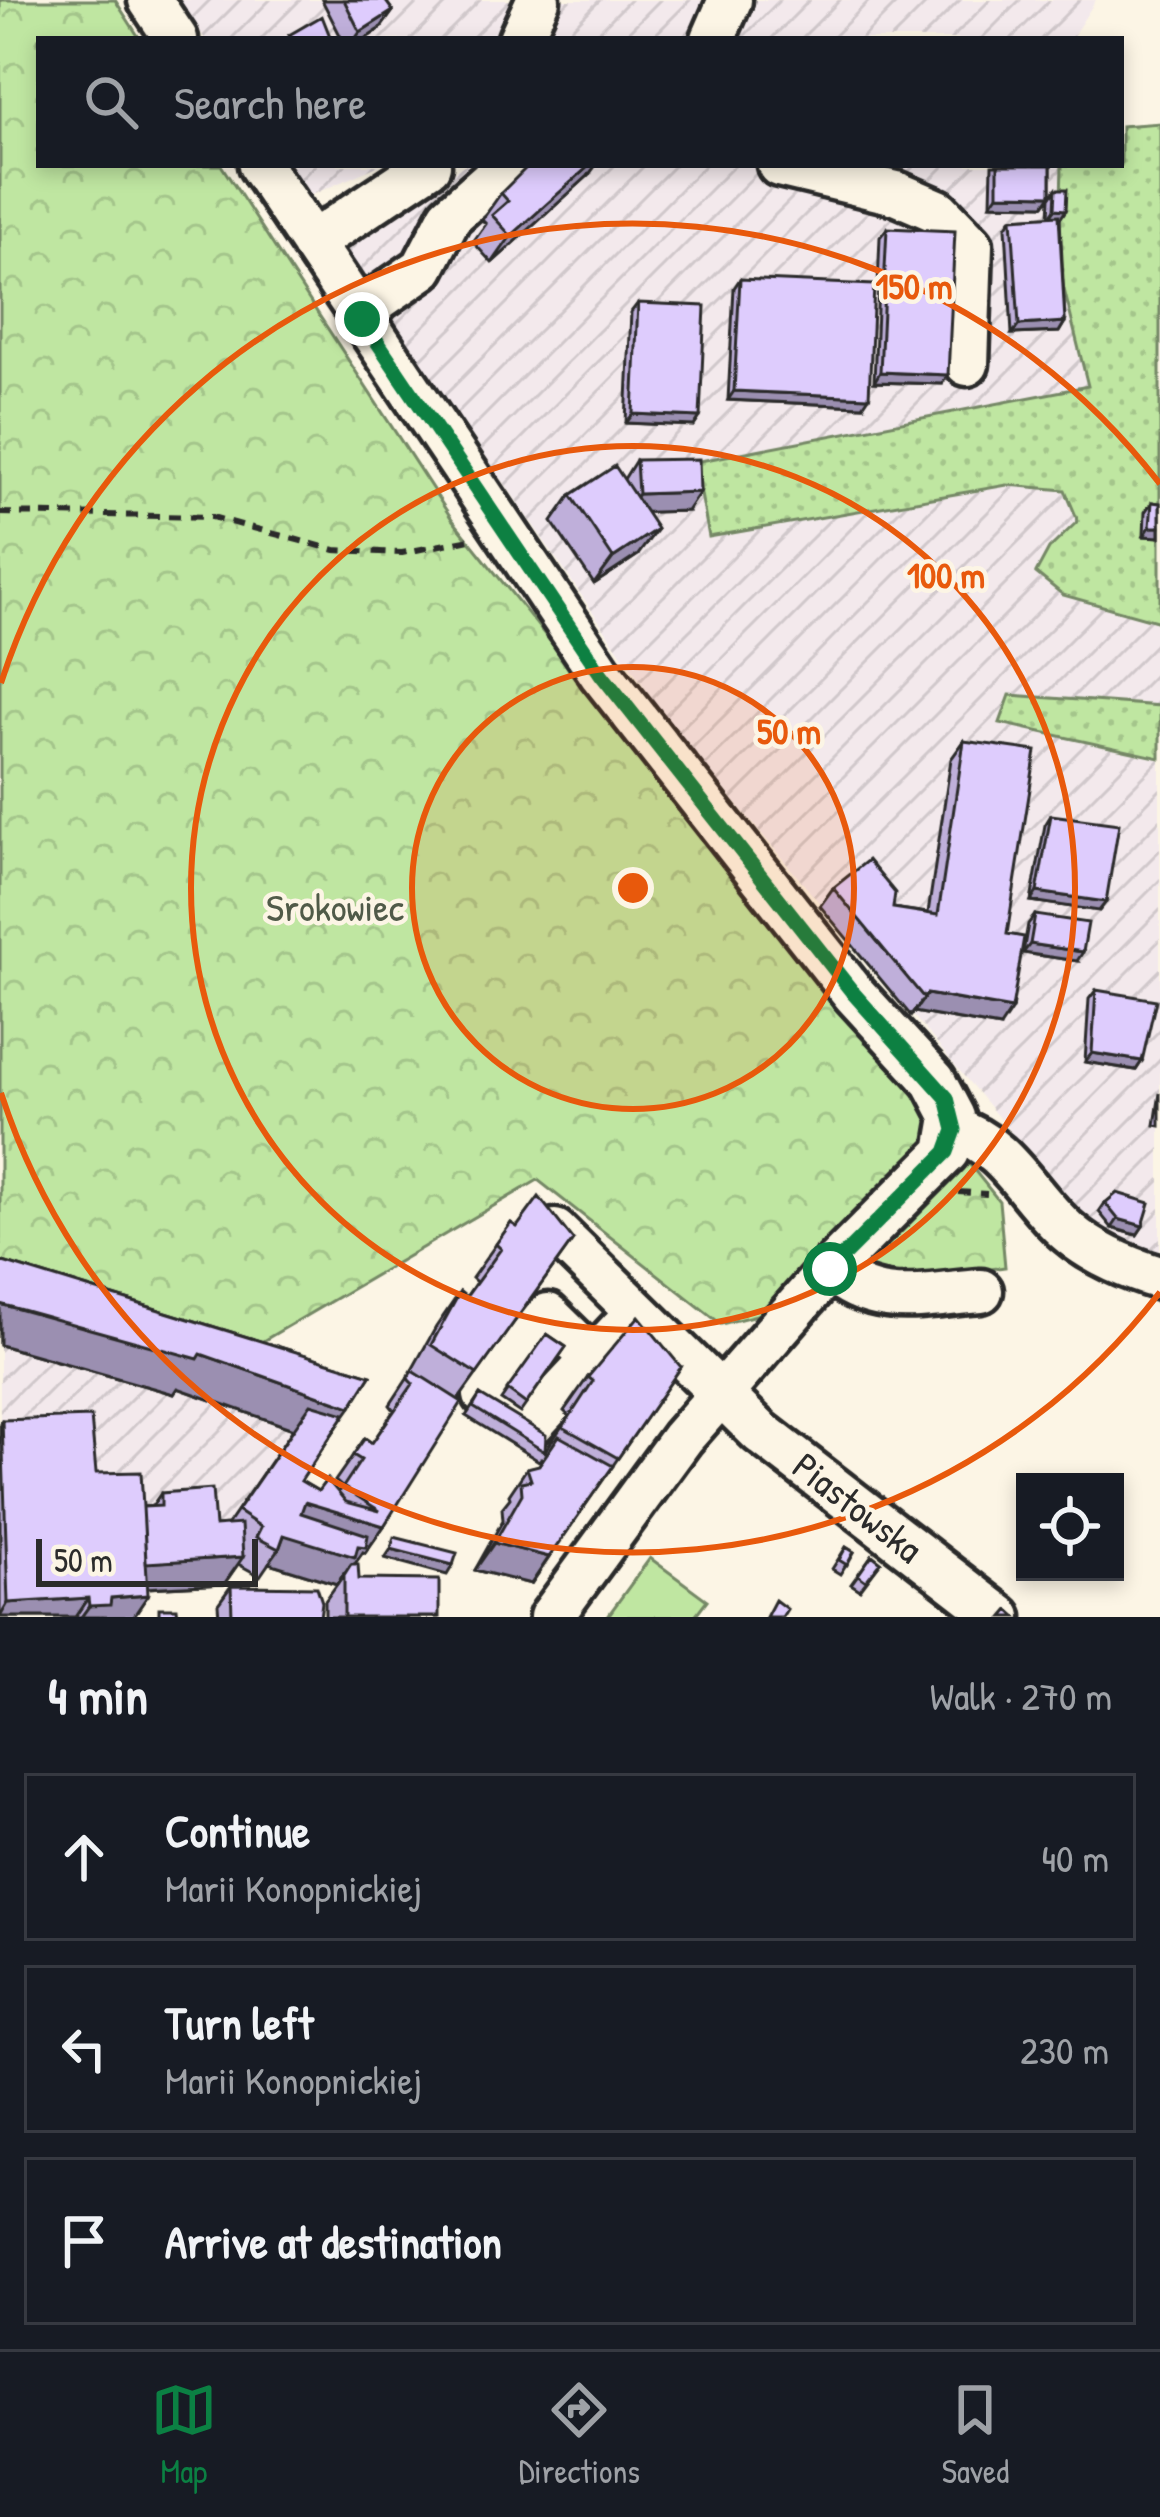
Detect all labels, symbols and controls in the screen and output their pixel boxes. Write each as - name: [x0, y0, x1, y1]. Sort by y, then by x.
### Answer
- search box: [36, 36, 1124, 168]
- icon: search: [78, 69, 144, 135]
- text: Search here: [174, 72, 366, 133]
- text: 150 m: [875, 261, 953, 310]
- route end: [335, 292, 389, 346]
- text: 100 m: [907, 550, 985, 599]
- text: 50 m: [757, 706, 821, 755]
- centre of rings: [612, 867, 654, 909]
- park label: Srokowiec: [266, 880, 404, 933]
- route start: [803, 1242, 857, 1296]
- street label: Piastowska: [782, 1439, 934, 1574]
- map controls: [1016, 1473, 1124, 1581]
- button: locate: [1016, 1473, 1124, 1581]
- scale bar: [36, 1533, 258, 1586]
- text: 50 m: [54, 1538, 113, 1582]
- text: 4 min: [48, 1661, 148, 1730]
- text: Walk · 270 m: [930, 1669, 1112, 1722]
- text: Continue: [165, 1800, 310, 1861]
- icon: ahead: [51, 1824, 117, 1890]
- text: 40 m: [1041, 1831, 1109, 1884]
- text: Marii Konopnickiej: [165, 1861, 422, 1914]
- text: Turn left: [165, 1992, 314, 2053]
- icon: left: [51, 2016, 117, 2082]
- text: 230 m: [1020, 2023, 1109, 2076]
- text: Marii Konopnickiej: [165, 2053, 422, 2106]
- icon: arrive: [51, 2208, 117, 2274]
- text: Arrive at destination: [165, 2211, 502, 2272]
- tab: Map: [151, 2377, 217, 2493]
- tab: Directions: [519, 2377, 640, 2493]
- tab: Saved: [942, 2377, 1009, 2493]

